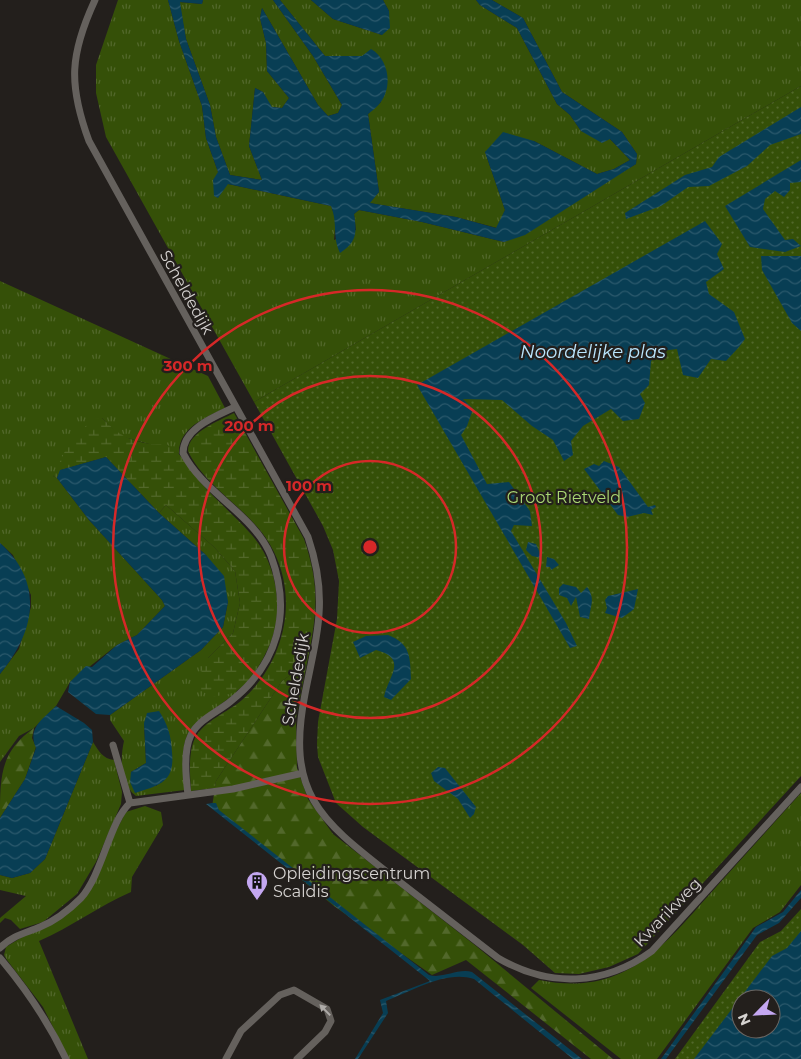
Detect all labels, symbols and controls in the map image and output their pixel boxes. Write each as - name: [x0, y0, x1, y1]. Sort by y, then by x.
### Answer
- street label: Scheldedijk: [156, 247, 218, 338]
- water label: Noordelijke plas: [520, 341, 666, 363]
- text: 300 m: [162, 356, 213, 375]
- text: 200 m: [224, 416, 274, 435]
- text: 100 m: [286, 476, 332, 495]
- park label: Groot Rietveld: [507, 488, 621, 507]
- centre of rings: [361, 538, 379, 556]
- street label: Scheldedijk: [278, 631, 313, 727]
- place label: Opleidingscentrum Scaldis: [273, 864, 430, 901]
- building icon: Opleidingscentrum Scaldis: [245, 870, 269, 901]
- street label: Kwarikweg: [630, 874, 705, 951]
- north arrow: [731, 989, 781, 1039]
- one-way arrow: [319, 1004, 331, 1016]
- text: N: [734, 1010, 755, 1028]

